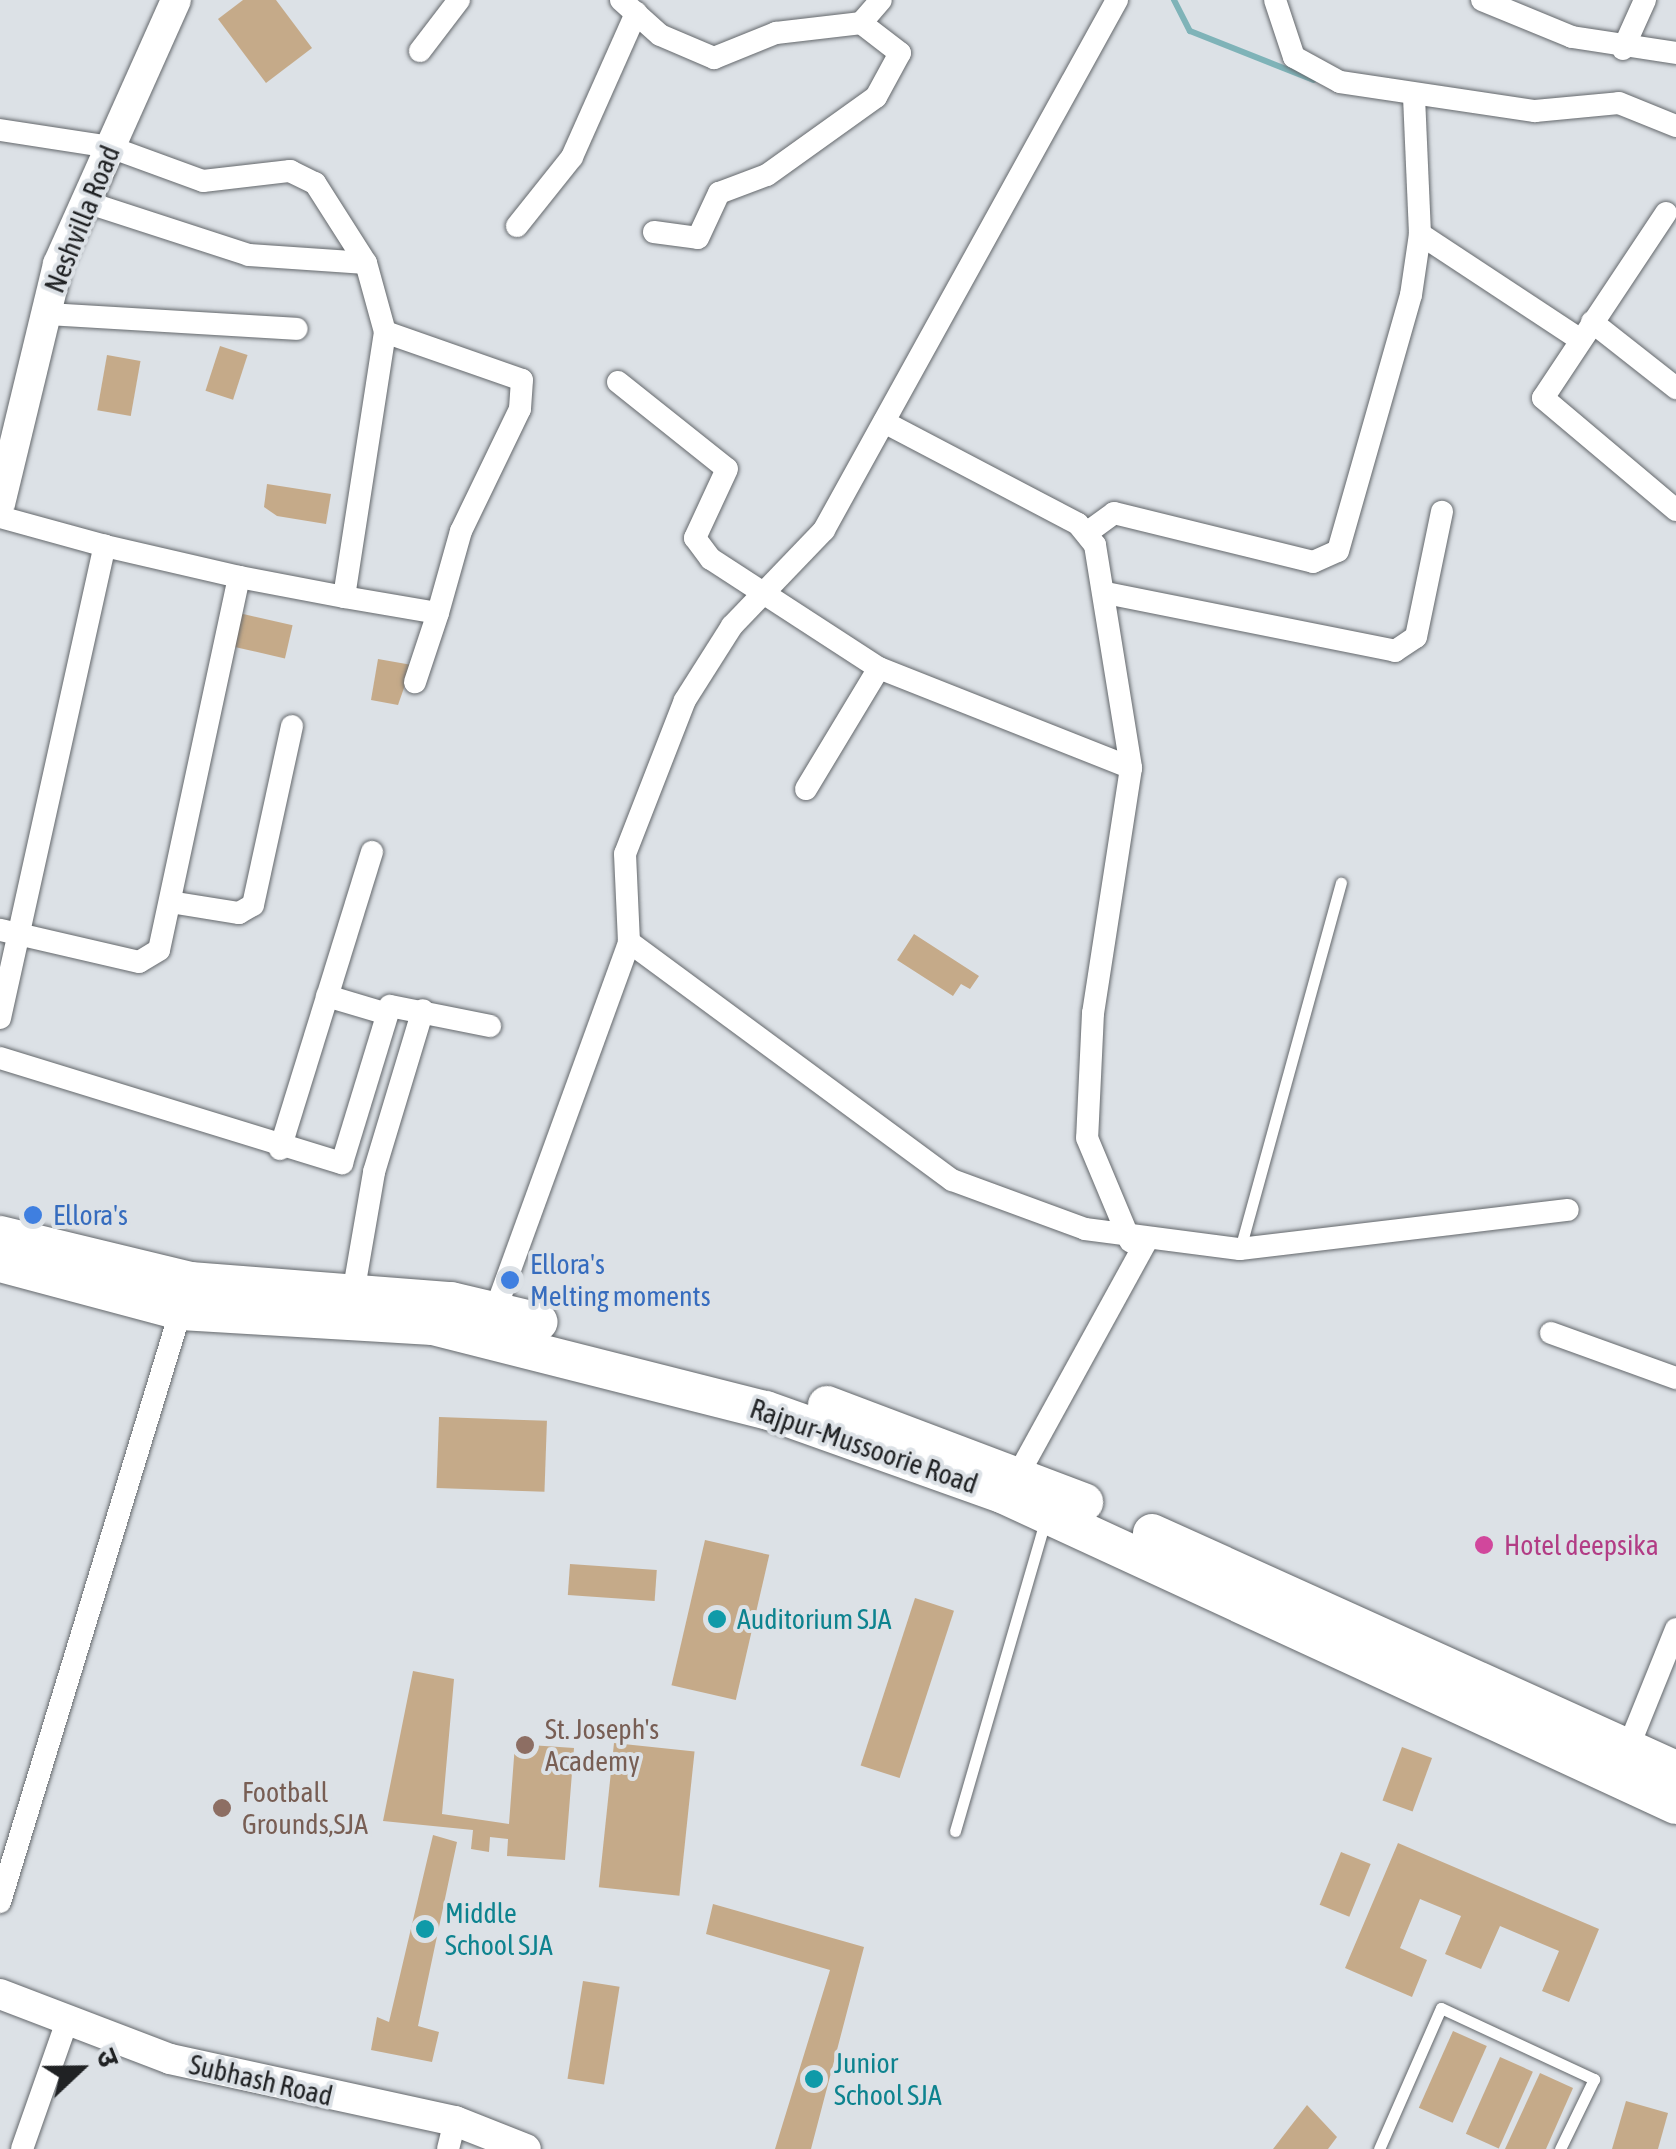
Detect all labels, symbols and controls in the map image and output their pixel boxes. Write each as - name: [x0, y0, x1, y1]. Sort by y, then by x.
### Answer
- street label: Neshvilla Road: [37, 140, 127, 298]
- place label: Ellora's: [53, 1198, 128, 1232]
- marker: Ellora's: [22, 1204, 44, 1226]
- place label: Ellora's Melting moments: [530, 1247, 711, 1313]
- marker: Ellora's Melting moments: [499, 1269, 521, 1291]
- street label: Rajpur-Mussoorie Road: [746, 1391, 982, 1501]
- place label: Hotel deepsika: [1504, 1528, 1659, 1562]
- marker: Hotel deepsika: [1473, 1534, 1495, 1556]
- place label: Auditorium SJA: [737, 1602, 892, 1636]
- marker: Auditorium SJA: [706, 1608, 728, 1630]
- place label: St. Joseph's Academy: [545, 1712, 659, 1778]
- marker: St. Joseph's Academy: [514, 1734, 536, 1756]
- place label: Football Grounds,SJA: [242, 1775, 368, 1841]
- marker: Football Grounds,SJA: [211, 1797, 233, 1819]
- place label: Middle School SJA: [445, 1896, 553, 1962]
- marker: Middle School SJA: [414, 1918, 436, 1940]
- north arrow: [30, 2019, 130, 2119]
- text: उ: [90, 2044, 126, 2071]
- place label: Junior School SJA: [834, 2046, 942, 2112]
- street label: Subhash Road: [186, 2047, 336, 2113]
- marker: Junior School SJA: [803, 2068, 825, 2090]

